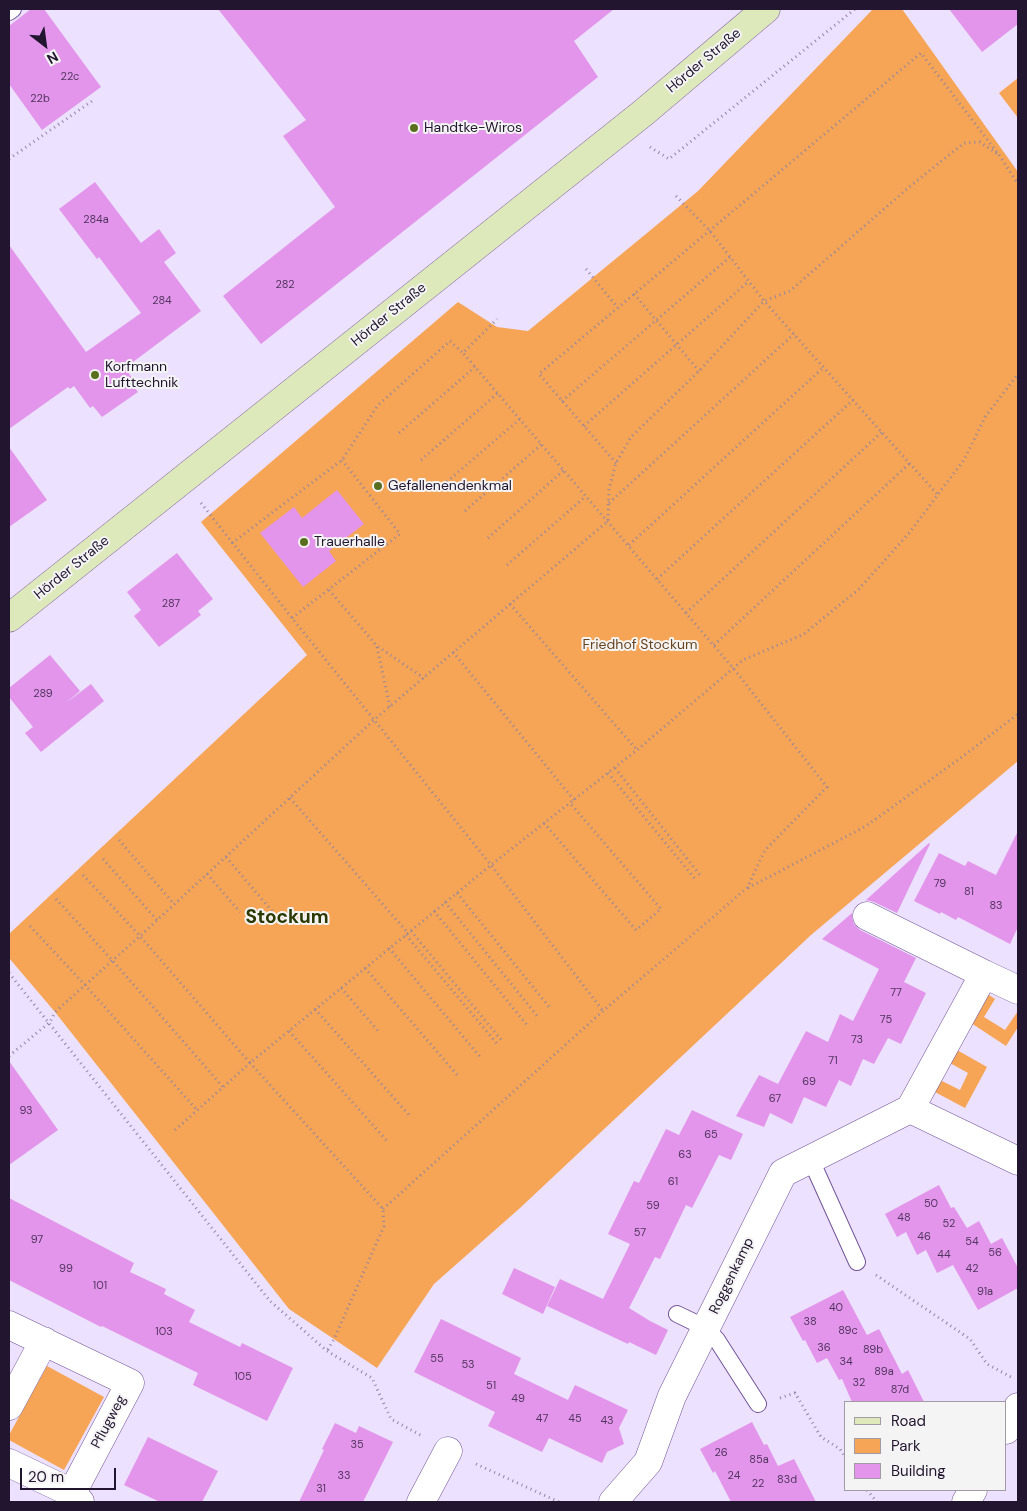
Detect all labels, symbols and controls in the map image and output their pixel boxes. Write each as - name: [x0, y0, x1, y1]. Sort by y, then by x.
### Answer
- north arrow: [20, 20, 70, 70]
- street label: Hörder Straße: [663, 25, 745, 97]
- text: N: [44, 48, 61, 68]
- house number: 22c: [61, 70, 79, 84]
- house number: 22b: [30, 92, 50, 106]
- place label: Handtke-Wiros: [424, 120, 522, 136]
- marker: Handtke-Wiros: [408, 122, 420, 134]
- house number: 284a: [83, 213, 109, 227]
- house number: 282: [276, 278, 294, 292]
- street label: Hörder Straße: [348, 280, 430, 350]
- house number: 284: [152, 294, 172, 308]
- place label: Korfmann Lufttechnik: [105, 359, 178, 392]
- marker: Korfmann Lufttechnik: [89, 369, 101, 381]
- place label: Gefallenendenkmal: [388, 478, 512, 494]
- marker: Gefallenendenkmal: [372, 480, 384, 492]
- street label: Hörder Straße: [31, 533, 113, 603]
- place label: Trauerhalle: [314, 534, 385, 550]
- marker: Trauerhalle: [298, 536, 310, 548]
- house number: 287: [162, 597, 180, 611]
- park label: Friedhof Stockum: [583, 637, 697, 653]
- house number: 289: [33, 687, 53, 701]
- house number: 79: [934, 877, 946, 891]
- house number: 81: [964, 885, 974, 899]
- house number: 83: [989, 899, 1003, 913]
- district label: Stockum: [245, 907, 329, 929]
- house number: 77: [890, 986, 902, 1000]
- house number: 75: [880, 1013, 892, 1027]
- house number: 73: [851, 1033, 863, 1047]
- house number: 71: [828, 1054, 838, 1068]
- house number: 69: [802, 1075, 816, 1089]
- house number: 67: [769, 1092, 781, 1106]
- house number: 93: [19, 1104, 33, 1118]
- house number: 65: [704, 1128, 718, 1142]
- house number: 63: [678, 1148, 692, 1162]
- house number: 61: [668, 1175, 678, 1189]
- house number: 50: [924, 1197, 938, 1211]
- house number: 59: [646, 1199, 660, 1213]
- house number: 48: [897, 1211, 911, 1225]
- house number: 52: [943, 1217, 955, 1231]
- house number: 57: [634, 1226, 646, 1240]
- house number: 46: [917, 1230, 931, 1244]
- house number: 97: [31, 1233, 43, 1247]
- street label: Roggenkamp: [706, 1235, 758, 1317]
- house number: 54: [965, 1235, 979, 1249]
- house number: 56: [988, 1246, 1002, 1260]
- house number: 44: [937, 1248, 951, 1262]
- house number: 99: [59, 1262, 73, 1276]
- house number: 42: [965, 1262, 979, 1276]
- house number: 101: [93, 1279, 107, 1293]
- house number: 91a: [977, 1285, 993, 1299]
- house number: 40: [829, 1301, 843, 1315]
- house number: 38: [803, 1315, 817, 1329]
- house number: 89c: [838, 1324, 858, 1338]
- house number: 103: [155, 1325, 173, 1339]
- house number: 36: [817, 1341, 831, 1355]
- house number: 89b: [863, 1343, 883, 1357]
- house number: 55: [430, 1352, 444, 1366]
- house number: 34: [839, 1355, 853, 1369]
- house number: 53: [461, 1358, 475, 1372]
- house number: 89a: [874, 1365, 894, 1379]
- house number: 105: [234, 1370, 252, 1384]
- house number: 32: [853, 1376, 865, 1390]
- house number: 51: [486, 1379, 496, 1393]
- house number: 87d: [891, 1383, 909, 1397]
- street label: Pflugweg: [88, 1392, 130, 1452]
- house number: 49: [511, 1392, 525, 1406]
- legend: [844, 1401, 1007, 1491]
- text: Road: [891, 1411, 926, 1431]
- house number: 47: [536, 1412, 548, 1426]
- house number: 45: [568, 1412, 582, 1426]
- house number: 43: [600, 1414, 614, 1428]
- text: Park: [891, 1436, 921, 1456]
- house number: 35: [350, 1438, 364, 1452]
- house number: 26: [714, 1446, 728, 1460]
- house number: 85a: [749, 1453, 769, 1467]
- scale bar: [22, 1458, 119, 1490]
- text: Building: [891, 1461, 946, 1481]
- text: 20 m: [28, 1467, 64, 1487]
- house number: 33: [337, 1469, 351, 1483]
- house number: 24: [728, 1469, 740, 1483]
- house number: 83d: [777, 1473, 797, 1487]
- house number: 22: [752, 1477, 764, 1491]
- house number: 31: [316, 1482, 326, 1496]

